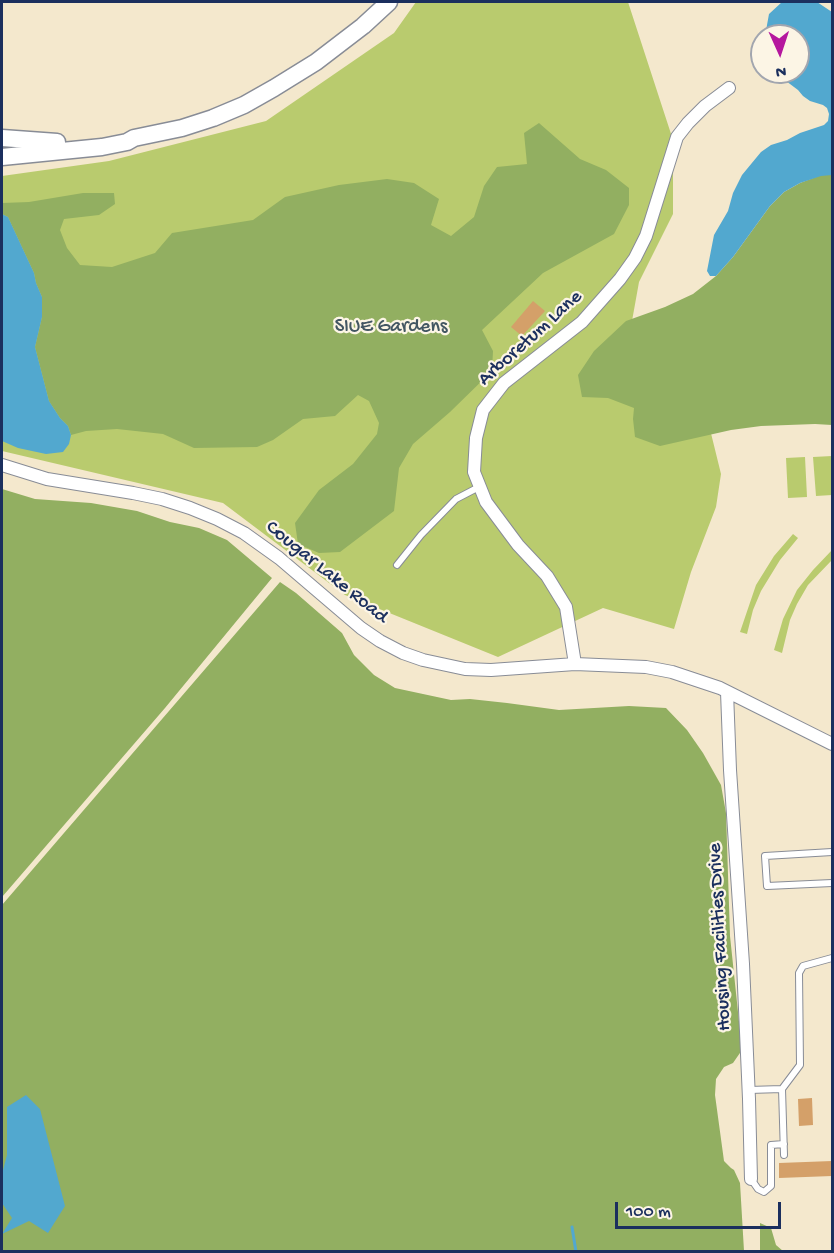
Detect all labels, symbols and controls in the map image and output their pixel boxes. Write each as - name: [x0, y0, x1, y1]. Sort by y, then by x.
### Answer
- north arrow: [750, 24, 810, 84]
- text: N: [775, 61, 787, 80]
- street label: Arboretum Lane: [474, 286, 588, 392]
- park label: SIUE Gardens: [335, 316, 447, 340]
- street label: Cougar Lake Road: [260, 516, 392, 630]
- street label: Housing Facilities Drive: [704, 842, 738, 1032]
- scale bar: [618, 1190, 784, 1228]
- text: 100 m: [626, 1202, 671, 1223]

